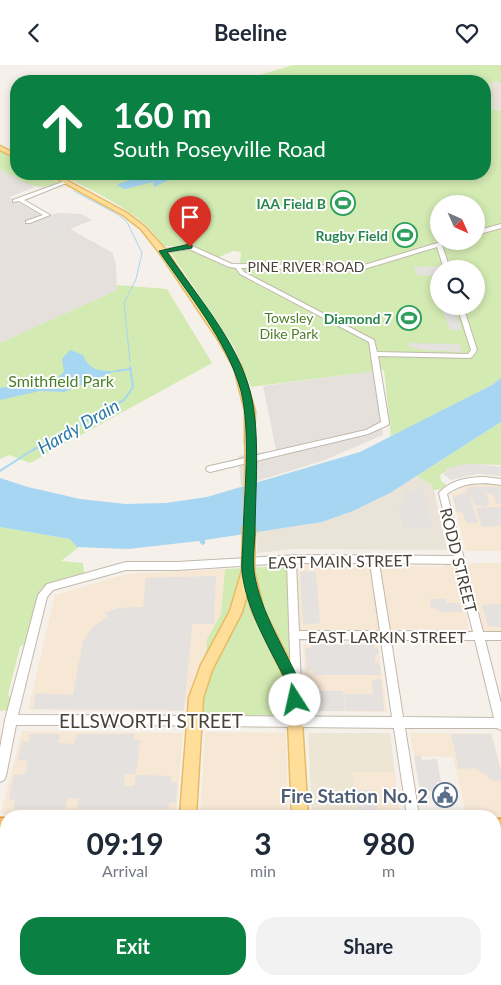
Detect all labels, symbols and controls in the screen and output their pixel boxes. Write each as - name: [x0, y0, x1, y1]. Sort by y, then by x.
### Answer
- icon: back: [20, 19, 48, 47]
- text: Beeline: [214, 19, 287, 46]
- icon: heart: [453, 19, 481, 47]
- text: 160 m: [113, 93, 212, 135]
- icon: ahead: [30, 95, 95, 160]
- text: South Poseyville Road: [113, 135, 326, 162]
- sports icon: IAA Field B: [330, 190, 356, 216]
- place label: IAA Field B: [256, 195, 326, 212]
- north arrow: [430, 195, 485, 250]
- map controls: [430, 195, 485, 315]
- pin: [169, 196, 211, 247]
- icon: arrive: [176, 203, 204, 231]
- sports icon: Rugby Field: [392, 222, 418, 248]
- place label: Rugby Field: [315, 227, 388, 244]
- street label: PINE RIVER ROAD: [247, 258, 365, 275]
- button: search: [430, 260, 485, 315]
- sports icon: Diamond 7: [396, 305, 422, 331]
- park label: Towsley Dike Park: [260, 309, 319, 342]
- place label: Diamond 7: [324, 310, 392, 327]
- park label: Smithfield Park: [8, 371, 115, 390]
- water label: Hardy Drain: [33, 394, 123, 458]
- street label: RODD STREET: [437, 506, 481, 615]
- street label: EAST MAIN STREET: [268, 550, 413, 572]
- street label: EAST LARKIN STREET: [308, 627, 467, 646]
- position arrow: [268, 673, 320, 725]
- street label: ELLSWORTH STREET: [59, 709, 243, 732]
- public building icon: Fire Station No. 2: [432, 782, 458, 808]
- place label: Fire Station No. 2: [280, 784, 428, 807]
- text: 09:19: [86, 825, 164, 861]
- text: 3: [254, 825, 272, 861]
- text: 980: [362, 825, 415, 861]
- text: Arrival: [102, 861, 148, 880]
- text: min: [250, 861, 276, 880]
- text: m: [382, 861, 395, 880]
- button: Exit: [20, 917, 246, 975]
- button: Share: [256, 917, 481, 975]

